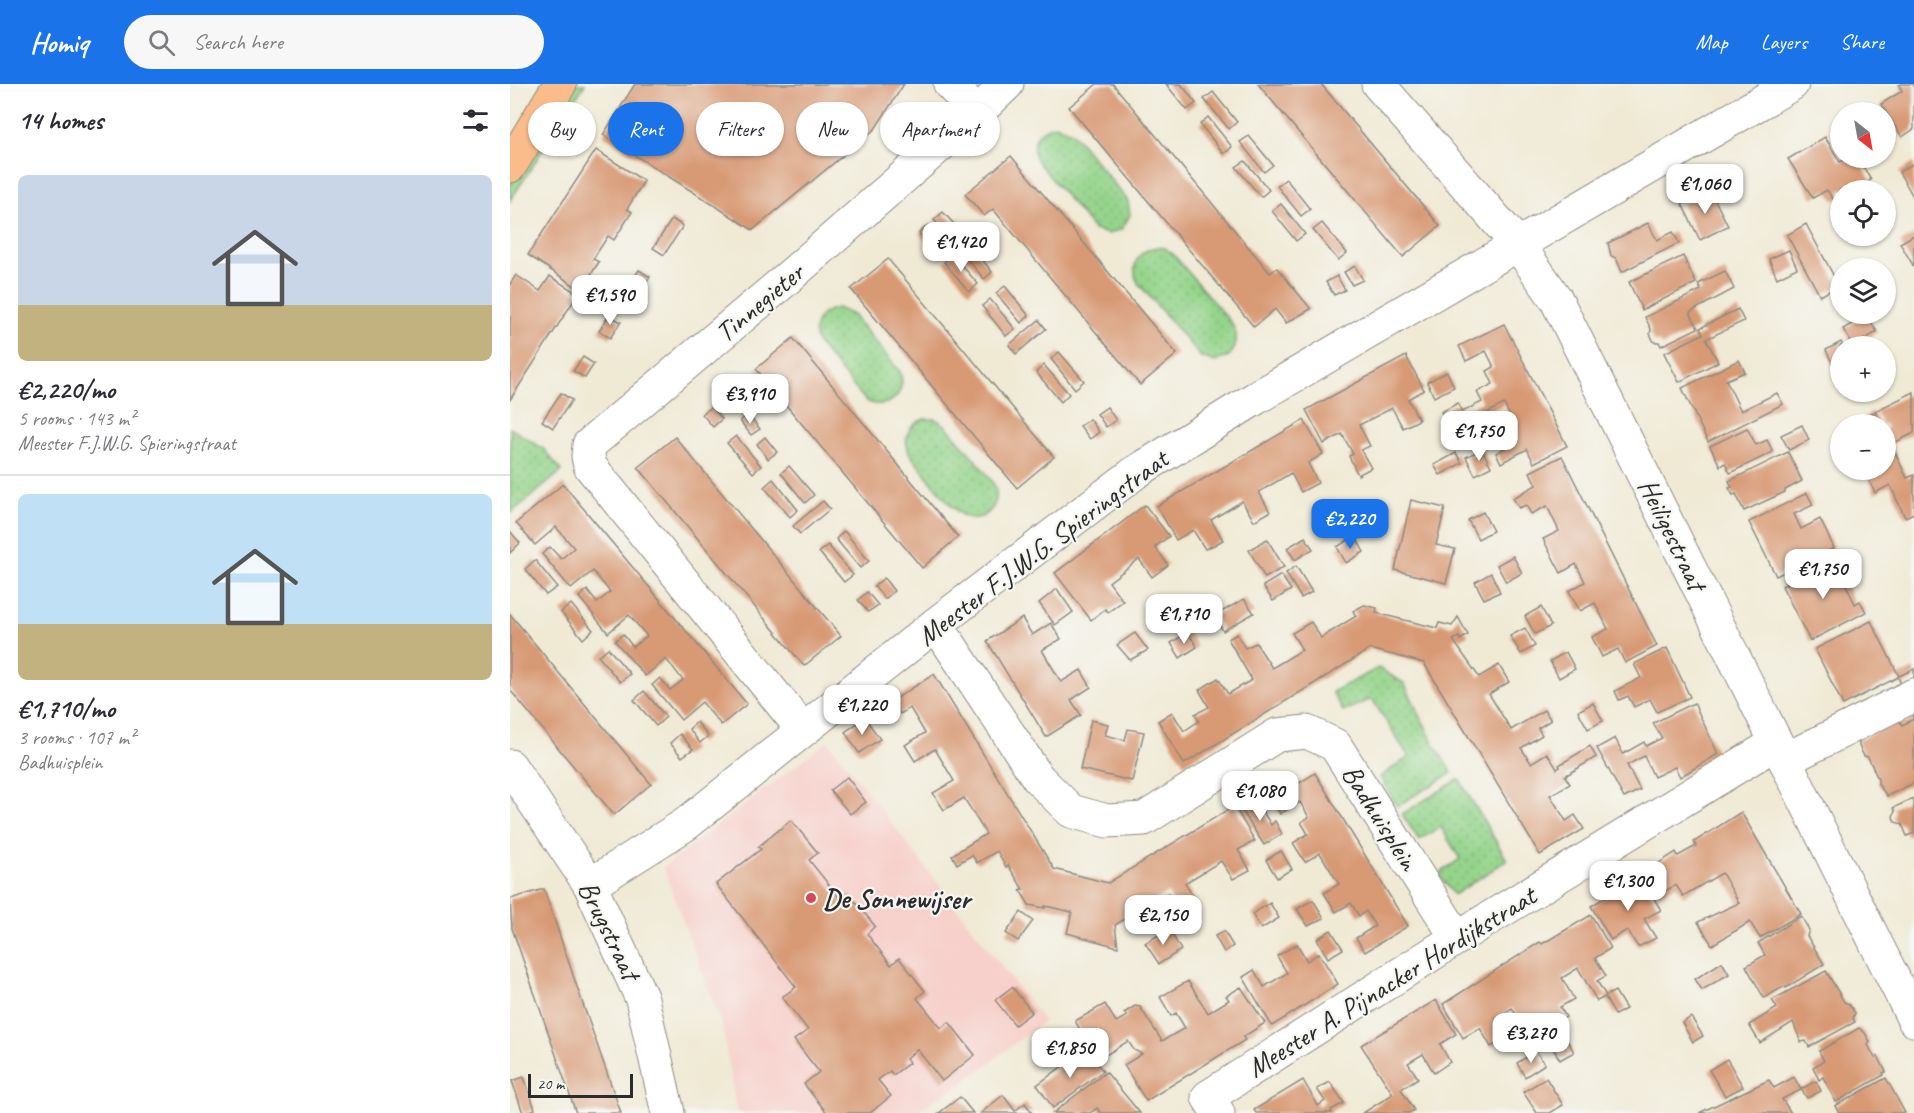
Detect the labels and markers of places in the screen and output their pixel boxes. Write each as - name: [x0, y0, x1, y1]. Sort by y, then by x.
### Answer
- pin: €1,060: [1656, 164, 1754, 215]
- pin: €1,420: [912, 222, 1010, 273]
- pin: €1,590: [561, 275, 659, 326]
- pin: €3,910: [701, 374, 799, 425]
- pin: €1,750: [1430, 411, 1528, 462]
- pin: €2,220: [1301, 499, 1399, 550]
- pin: €1,750: [1774, 549, 1872, 600]
- pin: €1,710: [1135, 594, 1233, 645]
- pin: €1,220: [813, 685, 911, 736]
- pin: €1,080: [1211, 771, 1309, 822]
- pin: €1,300: [1579, 861, 1677, 912]
- place label: De Sonnewijser: [823, 881, 973, 916]
- marker: De Sonnewijser: [804, 891, 818, 905]
- pin: €2,150: [1114, 895, 1212, 946]
- pin: €3,270: [1482, 1013, 1580, 1064]
- pin: €1,850: [1021, 1028, 1119, 1079]

